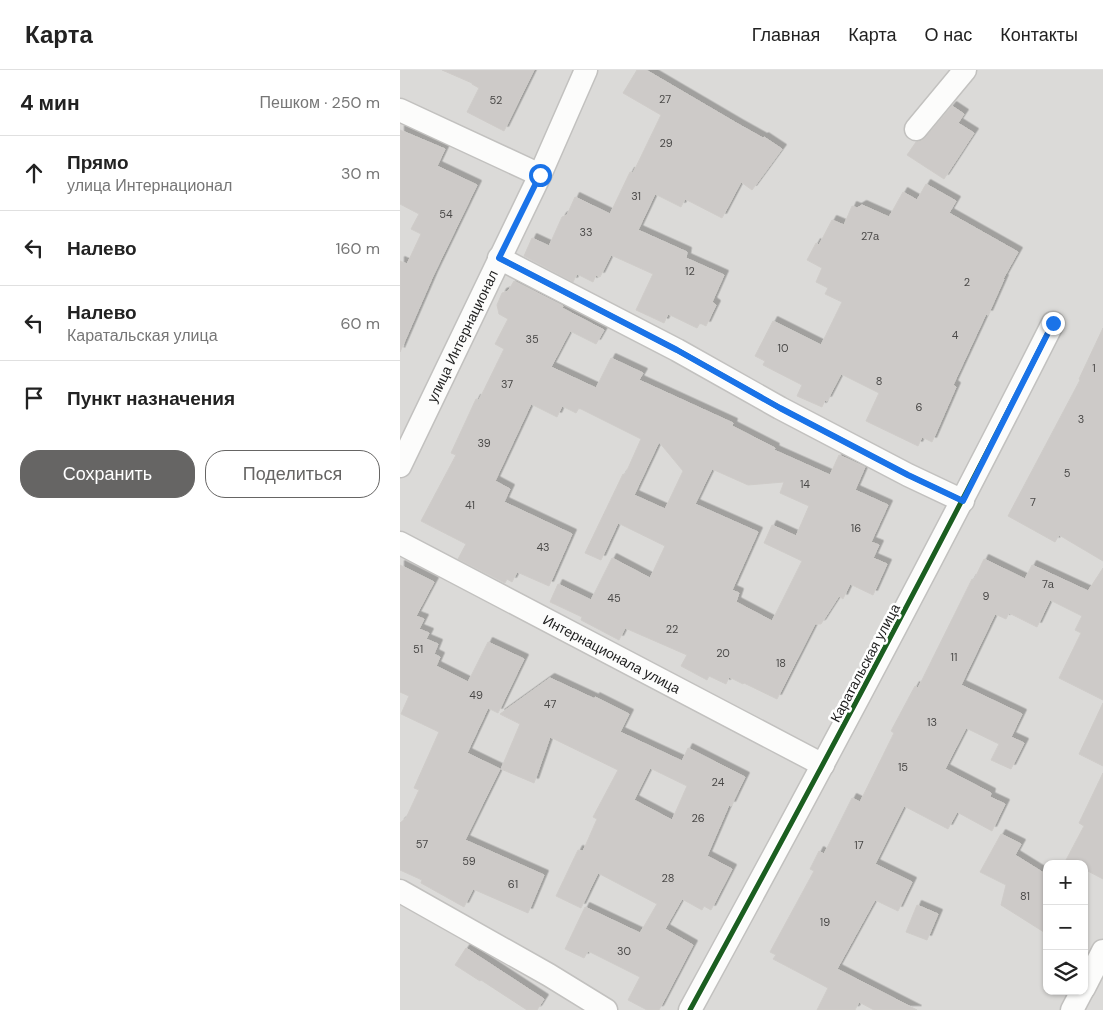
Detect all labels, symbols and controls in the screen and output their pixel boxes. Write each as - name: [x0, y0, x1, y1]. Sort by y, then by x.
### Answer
- text: Карта: [25, 19, 93, 50]
- text: Главная: [752, 23, 820, 47]
- text: Карта: [848, 23, 897, 47]
- text: О нас: [925, 23, 972, 47]
- text: Контакты: [1000, 23, 1078, 47]
- text: 4 мин: [20, 89, 80, 117]
- text: Пешком · 250 m: [260, 92, 380, 113]
- house number: 27: [659, 92, 671, 106]
- house number: 52: [490, 93, 502, 107]
- house number: 29: [659, 136, 673, 150]
- text: Прямо: [67, 150, 129, 175]
- icon: ahead: [20, 159, 48, 187]
- text: 30 m: [341, 163, 380, 184]
- route start: [529, 164, 552, 187]
- text: улица Интернационал: [67, 175, 232, 196]
- house number: 31: [631, 189, 641, 203]
- house number: 54: [439, 207, 453, 221]
- house number: 33: [579, 225, 593, 239]
- house number: 27а: [861, 229, 880, 243]
- icon: left: [20, 234, 48, 262]
- text: Налево: [67, 236, 137, 261]
- text: 160 m: [336, 238, 380, 259]
- house number: 12: [685, 264, 695, 278]
- street label: улица Интернационал: [423, 267, 502, 405]
- house number: 2: [964, 275, 970, 289]
- text: Налево: [67, 300, 137, 325]
- icon: left: [20, 309, 48, 337]
- route end: [1042, 312, 1065, 335]
- text: 60 m: [340, 313, 380, 334]
- text: Каратальская улица: [67, 325, 218, 346]
- house number: 4: [952, 328, 959, 342]
- house number: 35: [525, 332, 539, 346]
- house number: 10: [778, 341, 788, 355]
- house number: 1: [1092, 361, 1096, 375]
- house number: 8: [876, 374, 882, 388]
- house number: 37: [501, 377, 513, 391]
- icon: arrive: [20, 384, 48, 412]
- text: Пункт назначения: [67, 386, 235, 411]
- house number: 6: [916, 400, 923, 414]
- house number: 3: [1078, 412, 1084, 426]
- house number: 39: [477, 436, 491, 450]
- button: Сохранить: [20, 450, 195, 498]
- button: Поделиться: [205, 450, 380, 498]
- house number: 5: [1064, 466, 1071, 480]
- house number: 14: [800, 477, 810, 491]
- house number: 7: [1030, 495, 1036, 509]
- house number: 41: [465, 498, 475, 512]
- house number: 16: [851, 521, 861, 535]
- house number: 43: [536, 540, 550, 554]
- house number: 7а: [1042, 577, 1055, 591]
- house number: 9: [983, 589, 990, 603]
- house number: 45: [607, 591, 621, 605]
- street label: Каратальская улица: [826, 600, 904, 725]
- street label: Интернационала улица: [540, 611, 684, 698]
- house number: 22: [666, 622, 678, 636]
- house number: 51: [413, 642, 423, 656]
- house number: 20: [716, 646, 730, 660]
- house number: 11: [951, 650, 957, 664]
- house number: 18: [776, 656, 786, 670]
- house number: 49: [469, 688, 483, 702]
- house number: 47: [544, 697, 556, 711]
- house number: 13: [927, 715, 937, 729]
- house number: 15: [898, 760, 908, 774]
- house number: 24: [712, 775, 725, 789]
- house number: 26: [691, 811, 705, 825]
- house number: 57: [416, 837, 428, 851]
- house number: 17: [854, 838, 864, 852]
- house number: 59: [462, 854, 476, 868]
- map controls: [1043, 860, 1088, 995]
- button: +: [1043, 860, 1088, 905]
- house number: 28: [662, 871, 674, 885]
- house number: 61: [508, 877, 518, 891]
- house number: 81: [1020, 889, 1030, 903]
- button: −: [1043, 905, 1088, 950]
- house number: 19: [820, 915, 830, 929]
- house number: 30: [617, 944, 631, 958]
- button: layers: [1043, 950, 1088, 995]

